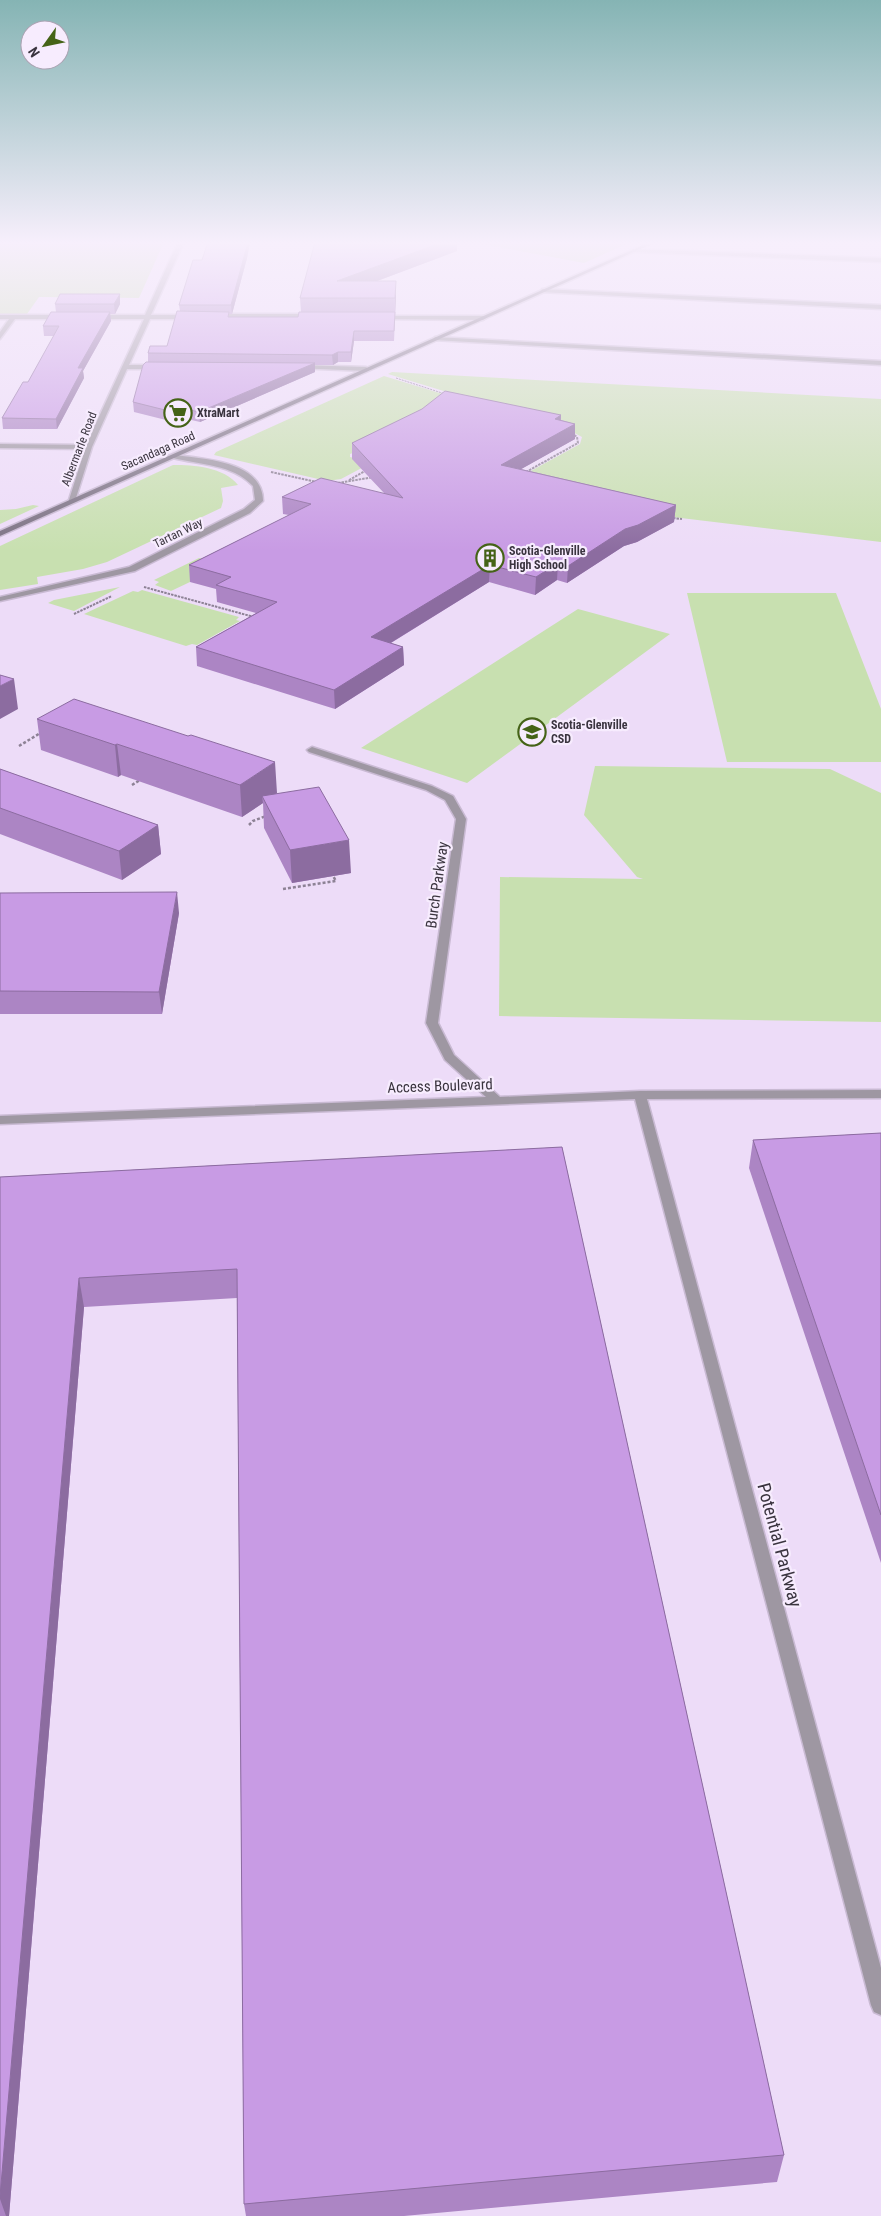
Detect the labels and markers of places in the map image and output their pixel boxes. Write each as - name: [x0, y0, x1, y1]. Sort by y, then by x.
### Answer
- supermarket icon: XtraMart: [163, 398, 193, 428]
- place label: XtraMart: [197, 406, 240, 420]
- building icon: Scotia-Glenville High School: [475, 543, 505, 573]
- place label: Scotia-Glenville High School: [509, 544, 586, 572]
- school or university icon: Scotia-Glenville CSD: [517, 717, 547, 747]
- place label: Scotia-Glenville CSD: [551, 718, 628, 746]

